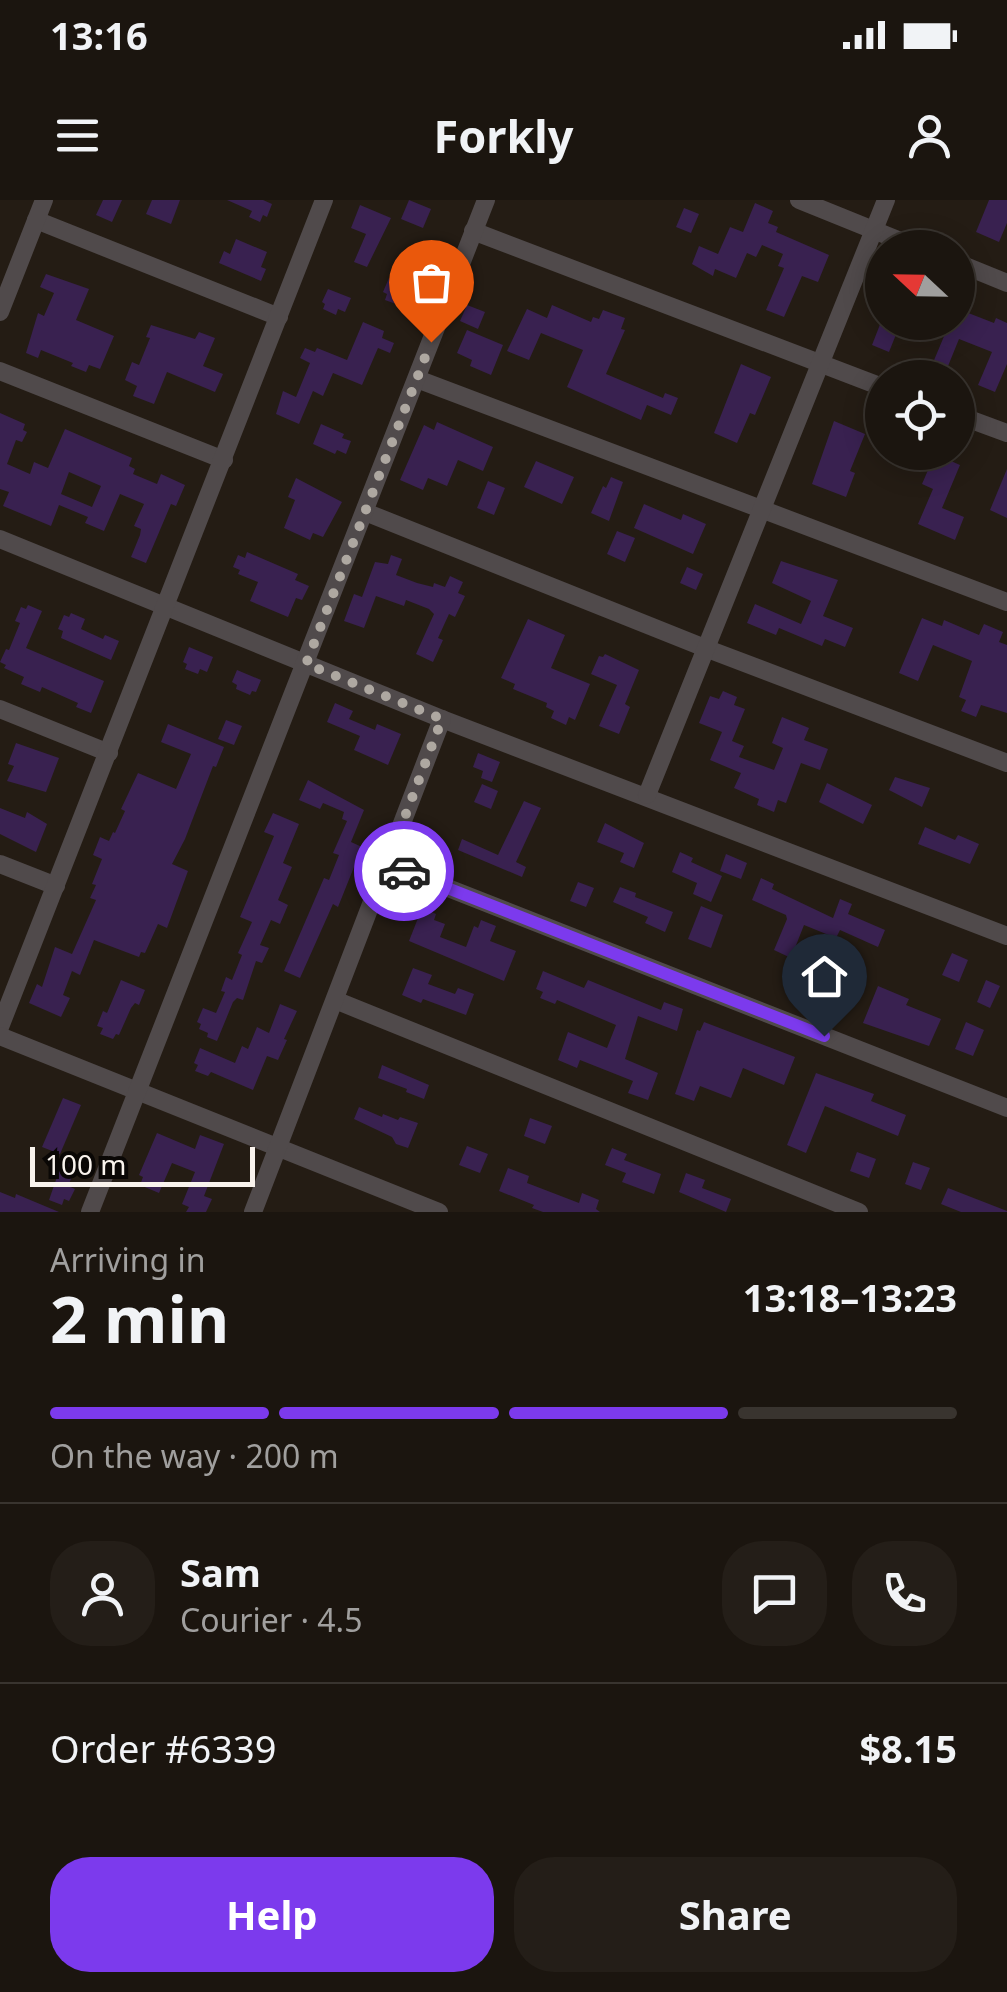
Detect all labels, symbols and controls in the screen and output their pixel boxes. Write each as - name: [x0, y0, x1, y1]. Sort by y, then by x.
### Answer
- text: 13:16: [50, 9, 148, 61]
- text: Forkly: [434, 105, 573, 166]
- icon: menu: [50, 108, 105, 163]
- icon: person: [902, 108, 957, 163]
- north arrow: [865, 230, 975, 340]
- map controls: [865, 230, 975, 470]
- pin: [389, 240, 474, 343]
- icon: bag: [404, 255, 459, 310]
- button: locate: [865, 360, 975, 470]
- courier: [354, 821, 454, 921]
- icon: car: [377, 844, 432, 899]
- pin: [782, 934, 867, 1037]
- icon: home: [797, 949, 852, 1004]
- scale bar: [30, 1142, 255, 1186]
- text: 100 m: [45, 1145, 127, 1183]
- text: Arriving in: [50, 1238, 205, 1281]
- text: 13:18–13:23: [743, 1271, 957, 1323]
- text: 2 min: [50, 1274, 229, 1362]
- text: On the way · 200 m: [50, 1434, 339, 1477]
- button: person: [50, 1541, 155, 1646]
- button: chat: [722, 1541, 827, 1646]
- button: phone: [852, 1541, 957, 1646]
- text: Sam: [180, 1546, 261, 1598]
- text: Courier · 4.5: [180, 1598, 363, 1641]
- text: Order #6339: [50, 1722, 276, 1774]
- text: $8.15: [859, 1722, 957, 1774]
- button: Help: [50, 1857, 494, 1972]
- button: Share: [514, 1857, 957, 1972]

